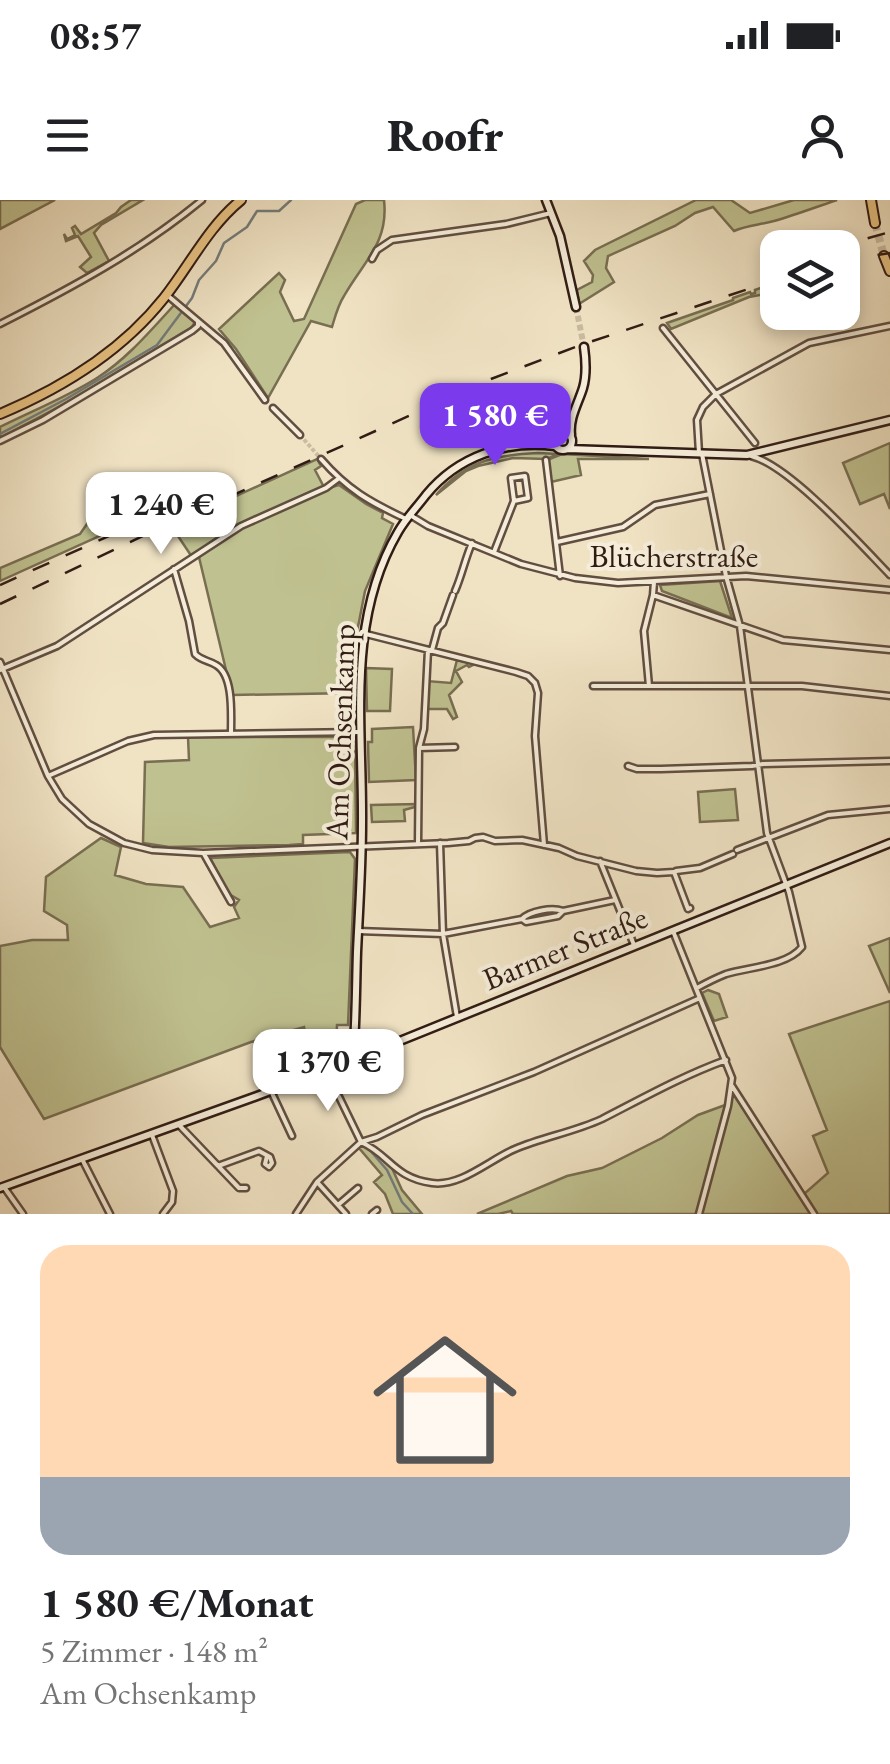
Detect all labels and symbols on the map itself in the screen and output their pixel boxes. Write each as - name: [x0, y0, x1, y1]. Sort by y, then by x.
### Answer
- pin: 1 580 €: [403, 383, 587, 468]
- pin: 1 240 €: [69, 472, 253, 557]
- street label: Blücherstraße: [590, 535, 758, 577]
- street label: Am Ochsenkamp: [315, 623, 365, 842]
- street label: Barmer Straße: [477, 896, 653, 1000]
- pin: 1 370 €: [236, 1029, 420, 1114]

